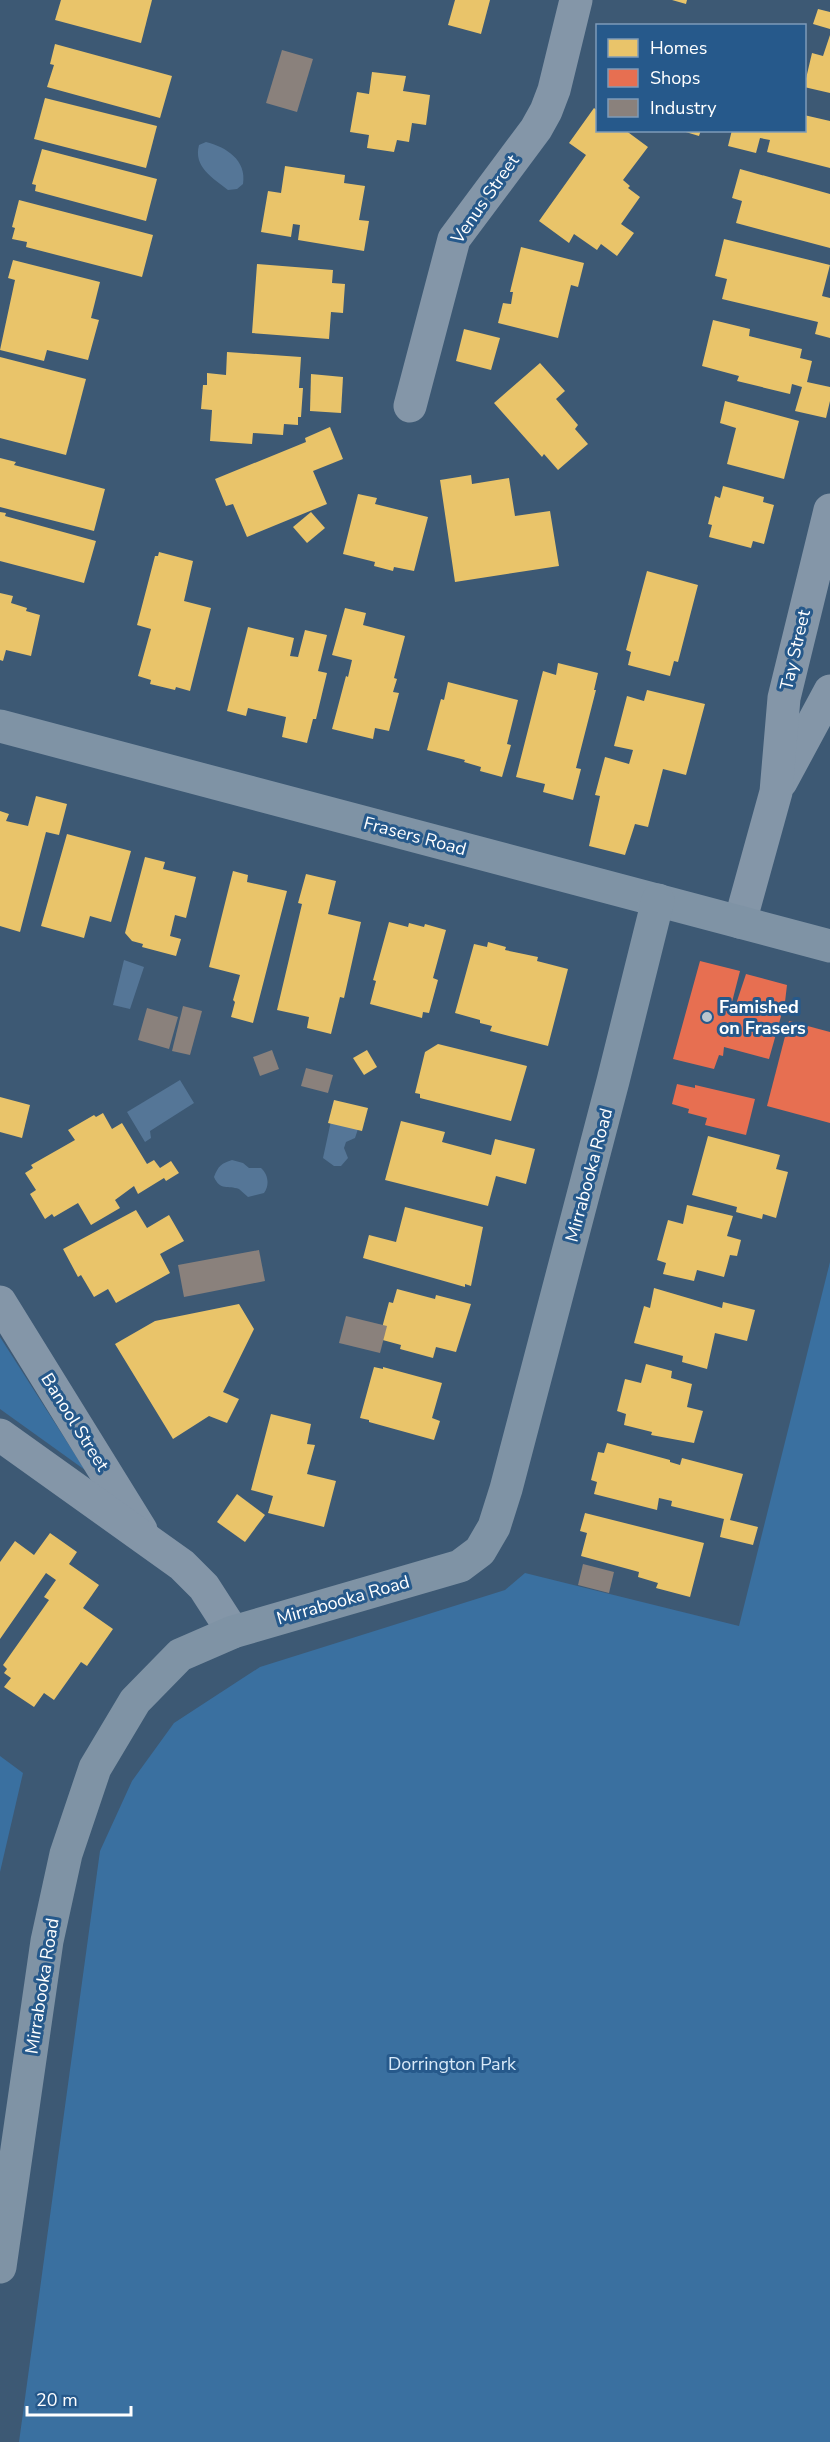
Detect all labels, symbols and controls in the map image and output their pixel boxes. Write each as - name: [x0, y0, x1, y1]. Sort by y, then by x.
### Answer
- legend: [596, 24, 806, 132]
- text: Homes: [650, 36, 707, 60]
- text: Shops: [650, 66, 700, 90]
- text: Industry: [650, 96, 717, 120]
- street label: Venus Street: [445, 149, 525, 249]
- street label: Tay Street: [774, 607, 816, 693]
- street label: Frasers Road: [361, 811, 469, 861]
- place label: Famished on Frasers: [719, 995, 806, 1040]
- marker: Famished on Frasers: [700, 1010, 714, 1024]
- street label: Mirrabooka Road: [560, 1106, 618, 1244]
- street label: Banool Street: [35, 1369, 115, 1476]
- street label: Mirrabooka Road: [274, 1570, 412, 1630]
- street label: Mirrabooka Road: [19, 1916, 65, 2056]
- park label: Dorrington Park: [388, 2052, 517, 2076]
- scale bar: [27, 2379, 130, 2417]
- text: 20 m: [36, 2388, 78, 2412]

